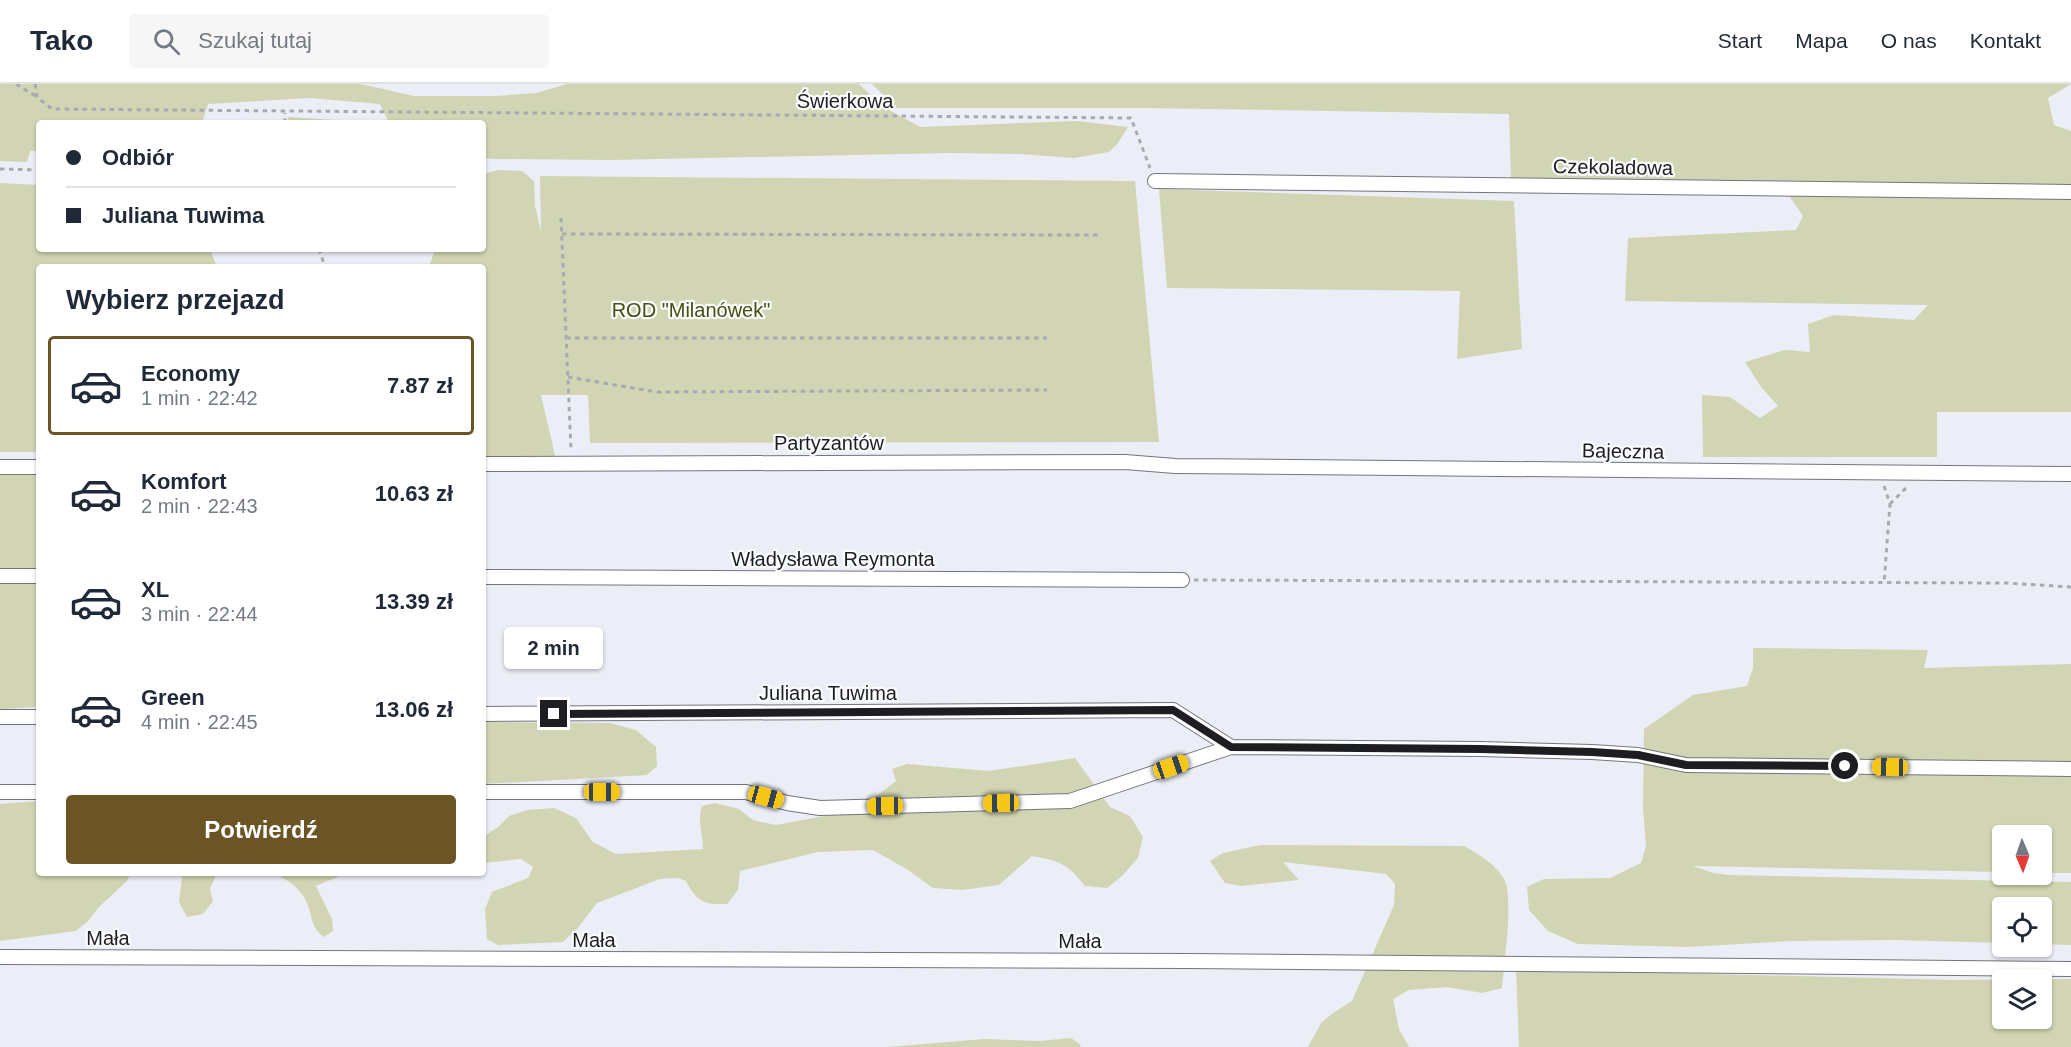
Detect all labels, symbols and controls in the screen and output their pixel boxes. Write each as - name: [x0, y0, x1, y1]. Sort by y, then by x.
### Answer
- search box: [129, 14, 549, 68]
- text: Tako: [30, 25, 93, 56]
- icon: search: [150, 25, 183, 58]
- text: Szukaj tutaj: [198, 28, 312, 53]
- text: Start: [1718, 29, 1762, 52]
- text: Mapa: [1795, 29, 1848, 52]
- text: O nas: [1881, 29, 1937, 52]
- text: Kontakt: [1970, 29, 2041, 52]
- street label: Świerkowa: [797, 89, 894, 112]
- text: Odbiór: [102, 145, 174, 170]
- street label: Czekoladowa: [1553, 155, 1674, 179]
- text: Juliana Tuwima: [102, 203, 264, 228]
- text: Wybierz przejazd: [66, 285, 285, 315]
- park label: ROD "Milanówek": [612, 299, 770, 321]
- icon: car: [69, 359, 123, 413]
- text: Economy: [141, 361, 240, 386]
- text: 7.87 zł: [387, 373, 453, 398]
- text: 1 min · 22:42: [141, 387, 258, 409]
- street label: Partyzantów: [774, 432, 885, 454]
- street label: Bajeczna: [1582, 439, 1665, 463]
- icon: car: [69, 467, 123, 521]
- text: Komfort: [141, 469, 227, 494]
- text: 10.63 zł: [375, 481, 453, 506]
- text: 2 min · 22:43: [141, 495, 258, 517]
- street label: Władysława Reymonta: [731, 548, 936, 570]
- icon: car: [69, 575, 123, 629]
- text: XL: [141, 577, 169, 602]
- text: 13.39 zł: [375, 589, 453, 614]
- text: 3 min · 22:44: [141, 603, 258, 625]
- callout: 2 min: [504, 627, 604, 669]
- text: 2 min: [527, 637, 580, 659]
- street label: Juliana Tuwima: [759, 682, 898, 704]
- icon: car: [69, 683, 123, 737]
- text: Green: [141, 685, 205, 710]
- text: 13.06 zł: [375, 697, 453, 722]
- route end: [540, 700, 567, 727]
- text: 4 min · 22:45: [141, 711, 258, 733]
- route start: [1831, 752, 1858, 779]
- car: [1151, 753, 1191, 781]
- car: [1872, 758, 1908, 776]
- car: [584, 783, 620, 801]
- car: [746, 784, 786, 810]
- car: [983, 794, 1019, 812]
- button: Potwierdź: [66, 795, 456, 864]
- car: [867, 797, 903, 815]
- north arrow: [1992, 825, 2052, 885]
- map controls: [1992, 825, 2052, 1029]
- button: locate: [1992, 897, 2052, 957]
- street label: Mała: [86, 927, 131, 949]
- street label: Mała: [572, 929, 617, 951]
- street label: Mała: [1058, 930, 1103, 952]
- button: layers: [1992, 969, 2052, 1029]

